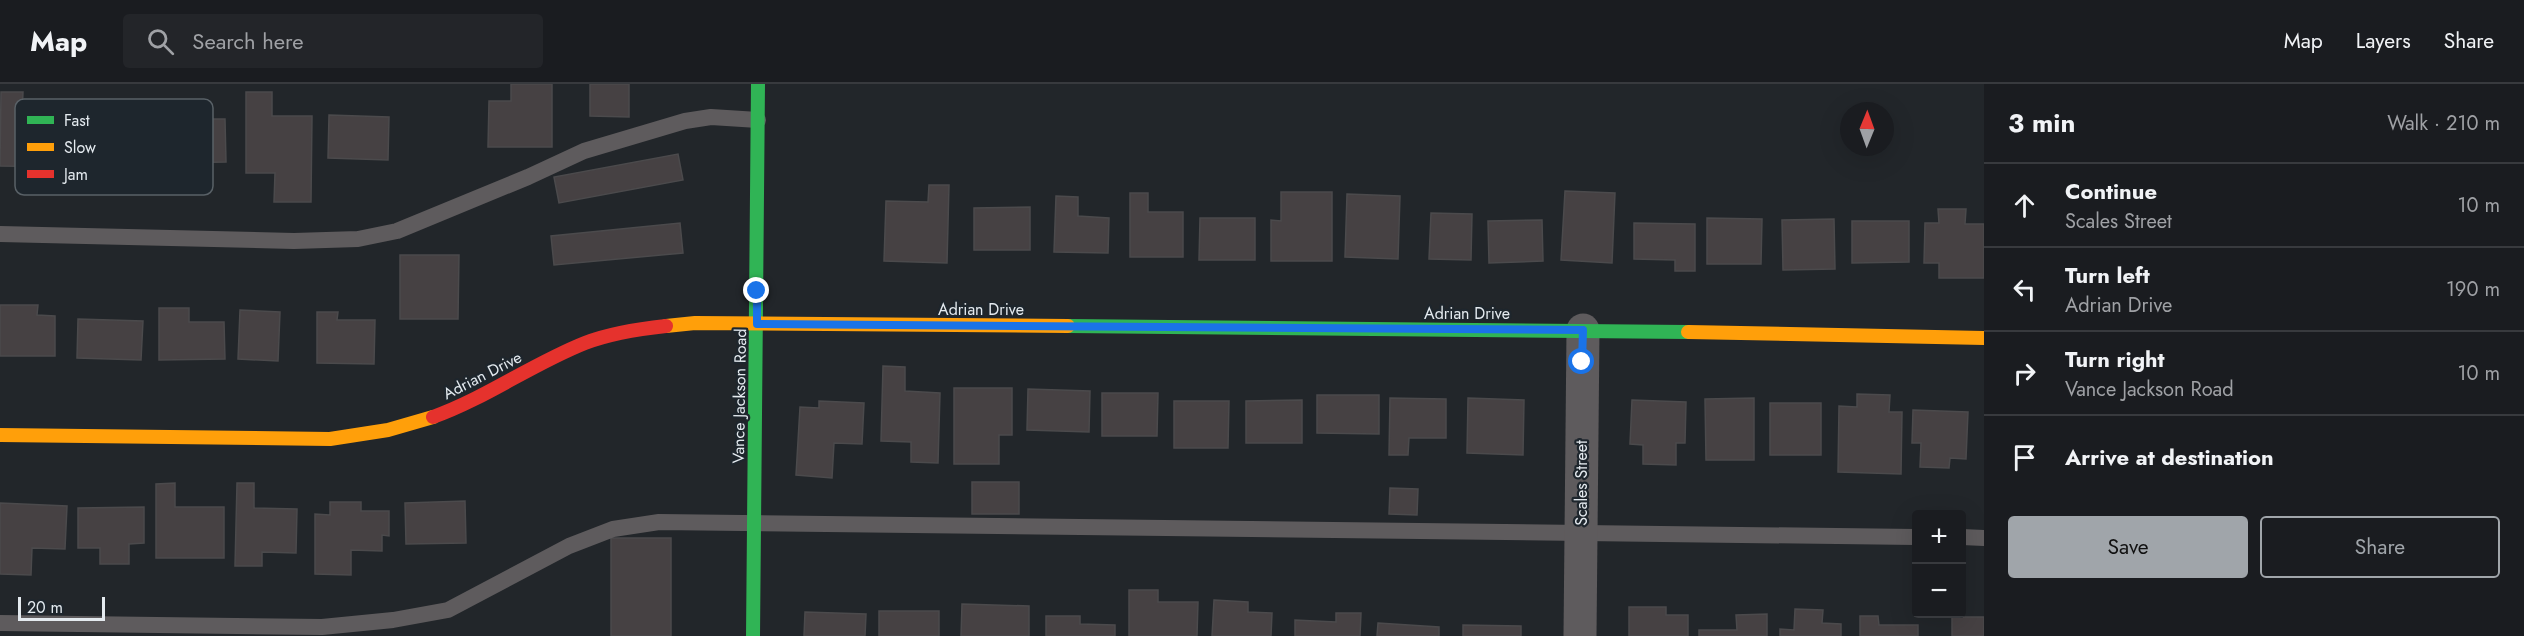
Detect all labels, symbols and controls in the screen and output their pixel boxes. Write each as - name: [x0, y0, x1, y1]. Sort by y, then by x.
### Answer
- search box: [123, 14, 543, 68]
- text: Map: [30, 21, 87, 62]
- icon: search: [144, 25, 177, 58]
- text: Search here: [192, 25, 304, 57]
- text: Map: [2284, 26, 2323, 56]
- text: Layers: [2356, 26, 2411, 56]
- text: Share: [2444, 26, 2494, 56]
- legend: [15, 99, 213, 195]
- north arrow: [1840, 102, 1894, 156]
- text: 3 min: [2008, 104, 2075, 142]
- text: Fast: [64, 109, 90, 132]
- text: Walk · 210 m: [2387, 109, 2500, 138]
- text: Slow: [64, 136, 96, 159]
- text: Jam: [62, 163, 88, 186]
- text: Continue: [2065, 175, 2157, 207]
- icon: ahead: [2008, 189, 2041, 222]
- text: 10 m: [2457, 191, 2500, 220]
- text: Scales Street: [2065, 207, 2172, 236]
- text: Turn left: [2065, 259, 2150, 291]
- icon: left: [2008, 273, 2041, 306]
- text: 190 m: [2446, 275, 2500, 304]
- route end: [743, 277, 769, 303]
- text: Adrian Drive: [2065, 291, 2172, 320]
- street label: Adrian Drive: [938, 298, 1024, 321]
- street label: Adrian Drive: [1424, 302, 1510, 325]
- street label: Vance Jackson Road: [727, 328, 752, 464]
- text: Turn right: [2065, 343, 2165, 375]
- street label: Adrian Drive: [439, 346, 526, 405]
- route start: [1568, 348, 1594, 374]
- icon: right: [2008, 357, 2041, 390]
- text: 10 m: [2457, 359, 2500, 388]
- text: Vance Jackson Road: [2065, 375, 2234, 404]
- street label: Scales Street: [1570, 440, 1593, 526]
- icon: arrive: [2008, 441, 2041, 474]
- text: Arrive at destination: [2065, 441, 2274, 473]
- map controls: [1912, 510, 1966, 618]
- button: +: [1912, 510, 1966, 564]
- button: Save: [2008, 516, 2248, 578]
- button: Share: [2260, 516, 2500, 578]
- button: −: [1912, 564, 1966, 618]
- scale bar: [18, 594, 105, 622]
- text: 20 m: [27, 596, 63, 619]

